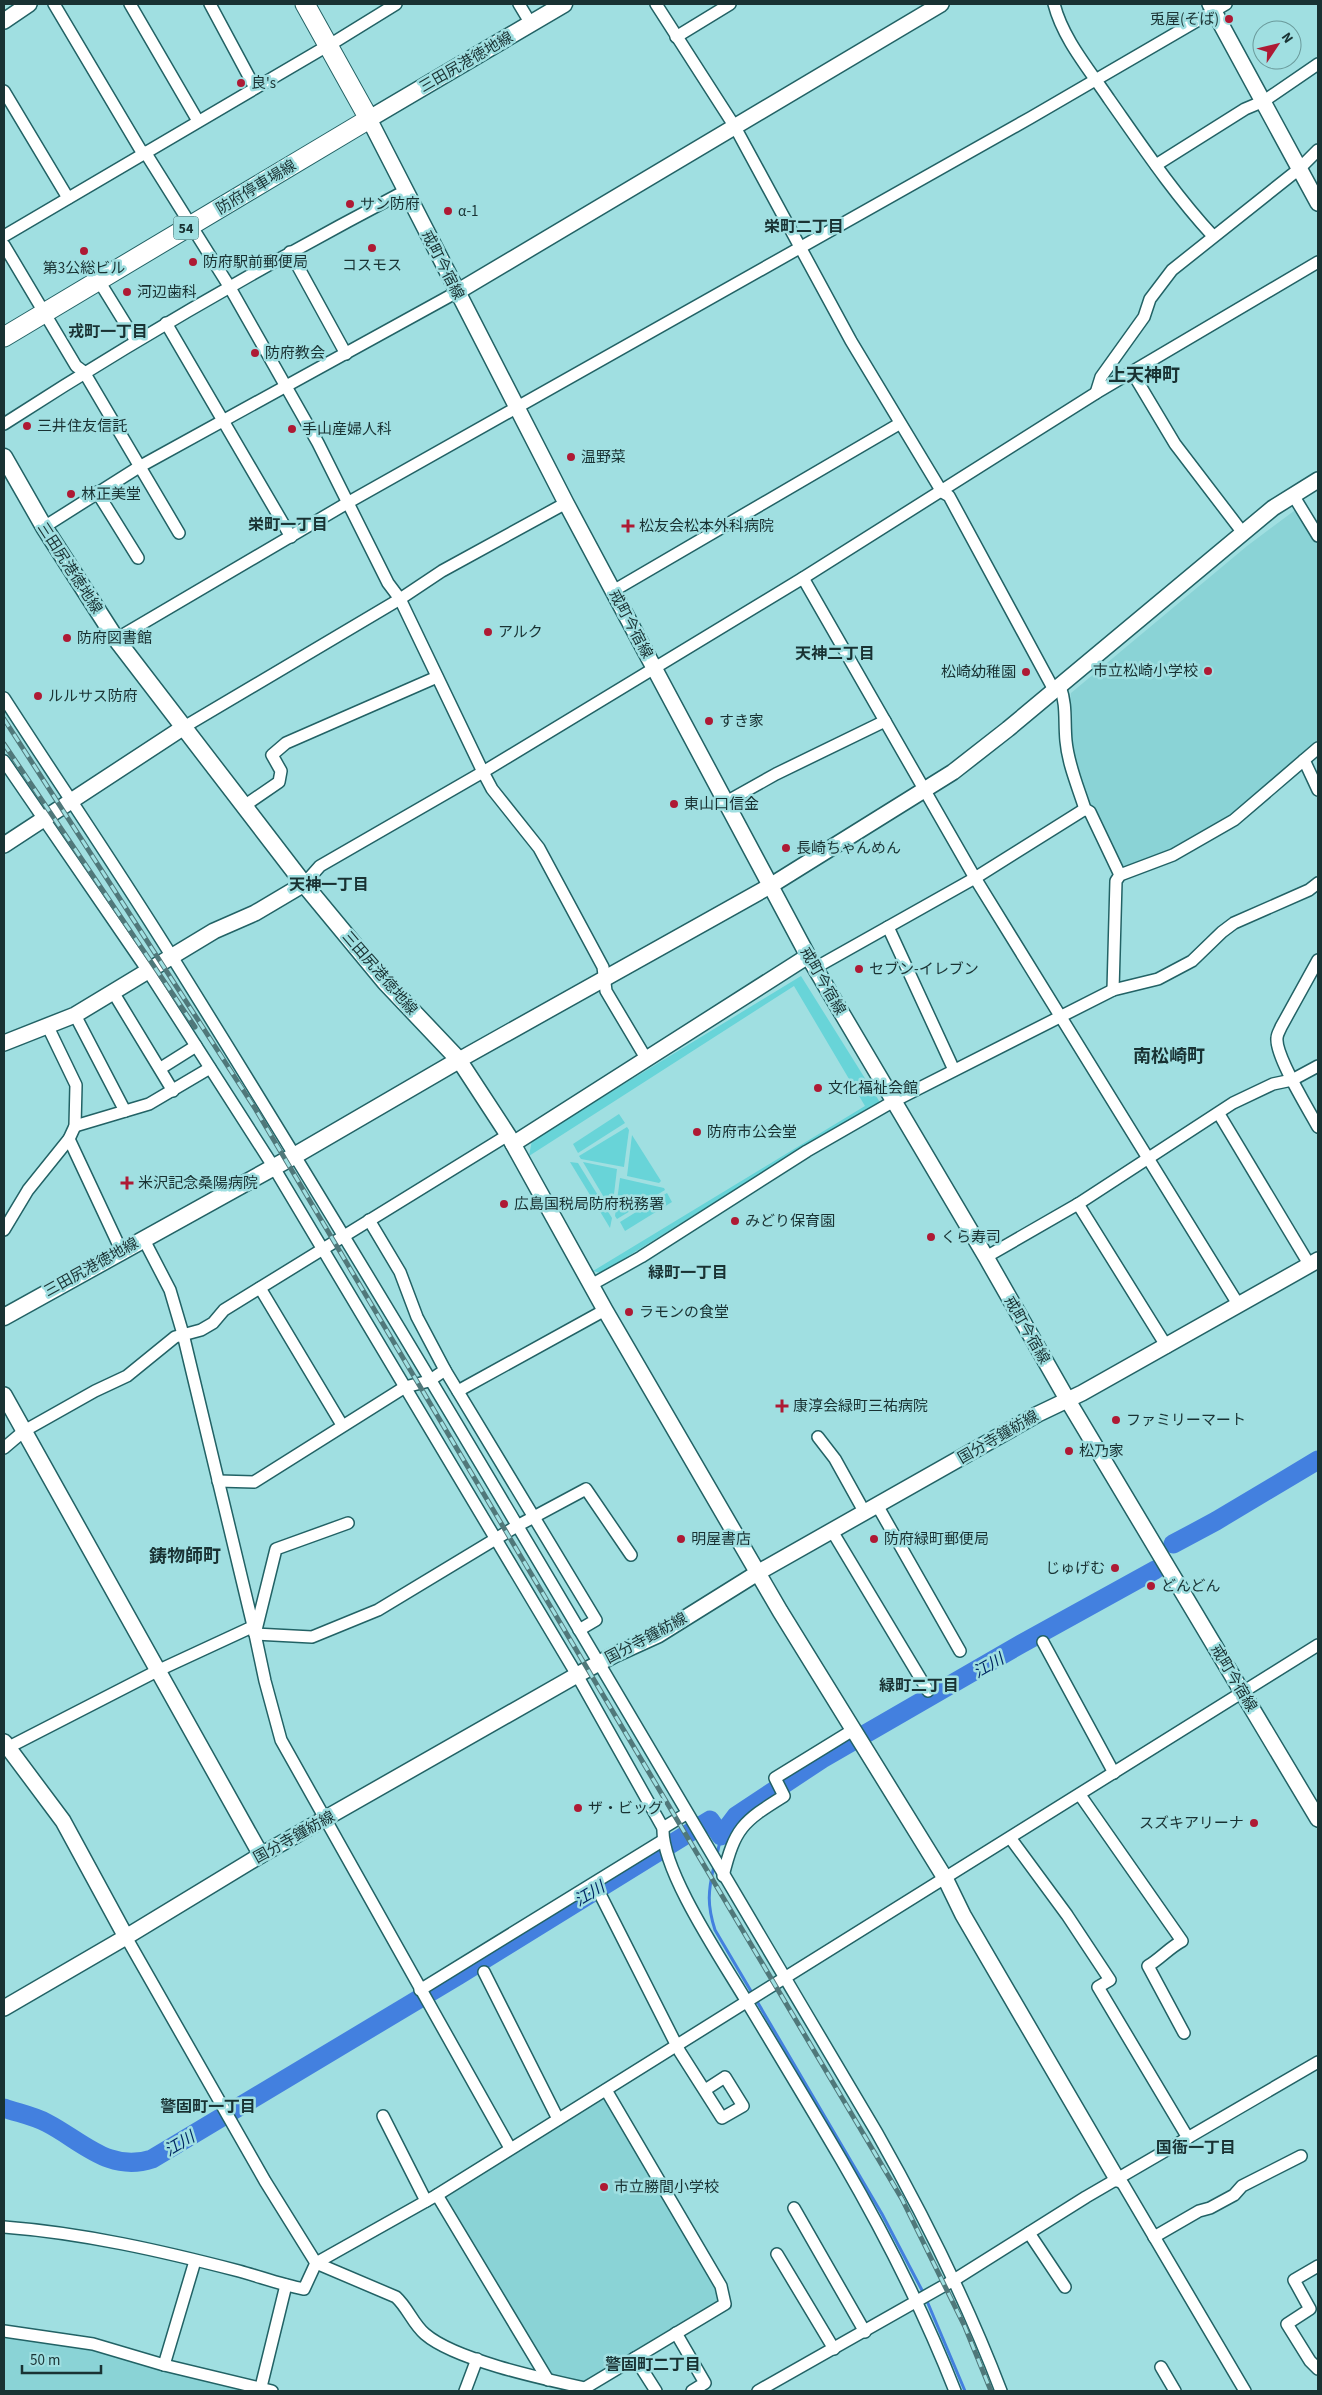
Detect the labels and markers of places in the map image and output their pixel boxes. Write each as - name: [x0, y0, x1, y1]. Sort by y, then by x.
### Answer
- place label: 兎屋(そば): [1150, 9, 1219, 30]
- marker: 兎屋(そば): [1223, 13, 1235, 25]
- place label: 良's: [251, 73, 276, 94]
- marker: 良's: [235, 77, 247, 89]
- place label: サン防府: [360, 194, 420, 215]
- marker: サン防府: [344, 198, 356, 210]
- place label: α-1: [458, 201, 479, 222]
- marker: α-1: [442, 205, 454, 217]
- marker: コスモス: [366, 242, 378, 254]
- marker: 第3公総ビル: [78, 245, 90, 257]
- place label: 防府駅前郵便局: [203, 252, 308, 273]
- place label: コスモス: [342, 255, 402, 276]
- marker: 防府駅前郵便局: [187, 256, 199, 268]
- place label: 第3公総ビル: [43, 258, 125, 279]
- place label: 河辺歯科: [137, 282, 197, 303]
- marker: 河辺歯科: [121, 286, 133, 298]
- place label: 防府教会: [265, 343, 325, 364]
- marker: 防府教会: [249, 347, 261, 359]
- place label: 三井住友信託: [37, 416, 127, 437]
- place label: 手山産婦人科: [302, 419, 392, 440]
- marker: 三井住友信託: [21, 420, 33, 432]
- marker: 手山産婦人科: [286, 423, 298, 435]
- place label: 温野菜: [581, 447, 626, 468]
- marker: 温野菜: [565, 451, 577, 463]
- place label: 林正美堂: [81, 484, 141, 505]
- marker: 林正美堂: [65, 488, 77, 500]
- place label: 松友会松本外科病院: [639, 516, 774, 537]
- marker: 松友会松本外科病院: [621, 519, 635, 533]
- place label: アルク: [498, 622, 543, 643]
- marker: アルク: [482, 626, 494, 638]
- place label: 防府図書館: [77, 628, 152, 649]
- marker: 防府図書館: [61, 632, 73, 644]
- place label: 市立松崎小学校: [1093, 661, 1198, 682]
- place label: 松崎幼稚園: [941, 662, 1016, 683]
- marker: 市立松崎小学校: [1202, 665, 1214, 677]
- marker: 松崎幼稚園: [1020, 666, 1032, 678]
- place label: ルルサス防府: [48, 686, 138, 707]
- marker: ルルサス防府: [32, 690, 44, 702]
- place label: すき家: [719, 711, 764, 732]
- marker: すき家: [703, 715, 715, 727]
- place label: 東山口信金: [684, 794, 759, 815]
- marker: 東山口信金: [668, 798, 680, 810]
- place label: 長崎ちゃんめん: [796, 838, 901, 859]
- marker: 長崎ちゃんめん: [780, 842, 792, 854]
- place label: セブン-イレブン: [869, 959, 979, 980]
- marker: セブン-イレブン: [853, 963, 865, 975]
- place label: 文化福祉会館: [828, 1078, 918, 1099]
- marker: 文化福祉会館: [812, 1082, 824, 1094]
- place label: 防府市公会堂: [707, 1122, 797, 1143]
- marker: 防府市公会堂: [691, 1126, 703, 1138]
- place label: 米沢記念桑陽病院: [138, 1173, 258, 1194]
- marker: 米沢記念桑陽病院: [120, 1176, 134, 1190]
- place label: 広島国税局防府税務署: [514, 1194, 664, 1215]
- marker: 広島国税局防府税務署: [498, 1198, 510, 1210]
- place label: みどり保育園: [745, 1211, 835, 1232]
- marker: みどり保育園: [729, 1215, 741, 1227]
- place label: くら寿司: [941, 1227, 1001, 1248]
- marker: くら寿司: [925, 1231, 937, 1243]
- place label: ラモンの食堂: [639, 1302, 729, 1323]
- marker: ラモンの食堂: [623, 1306, 635, 1318]
- place label: 康淳会緑町三祐病院: [793, 1396, 928, 1417]
- marker: 康淳会緑町三祐病院: [775, 1399, 789, 1413]
- place label: ファミリーマート: [1126, 1410, 1246, 1431]
- marker: ファミリーマート: [1110, 1414, 1122, 1426]
- place label: 松乃家: [1079, 1441, 1124, 1462]
- marker: 松乃家: [1063, 1445, 1075, 1457]
- place label: 明屋書店: [691, 1529, 751, 1550]
- place label: 防府緑町郵便局: [884, 1529, 989, 1550]
- marker: 明屋書店: [675, 1533, 687, 1545]
- marker: 防府緑町郵便局: [868, 1533, 880, 1545]
- place label: じゅげむ: [1045, 1558, 1105, 1579]
- marker: じゅげむ: [1109, 1562, 1121, 1574]
- place label: どんどん: [1161, 1576, 1221, 1597]
- marker: どんどん: [1145, 1580, 1157, 1592]
- place label: ザ・ビッグ: [588, 1798, 663, 1819]
- marker: ザ・ビッグ: [572, 1802, 584, 1814]
- place label: スズキアリーナ: [1139, 1813, 1244, 1834]
- marker: スズキアリーナ: [1248, 1817, 1260, 1829]
- place label: 市立勝間小学校: [614, 2177, 719, 2198]
- marker: 市立勝間小学校: [598, 2181, 610, 2193]

